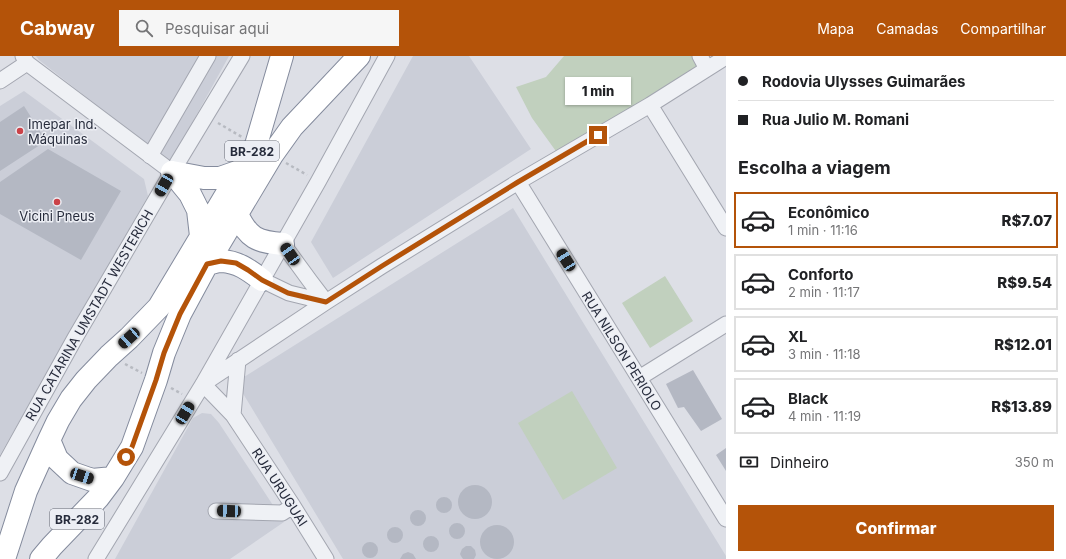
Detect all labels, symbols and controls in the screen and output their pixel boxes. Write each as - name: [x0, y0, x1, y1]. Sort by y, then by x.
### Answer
- search box: [119, 10, 399, 46]
- text: Cabway: [20, 17, 95, 40]
- icon: search: [133, 17, 155, 39]
- text: Pesquisar aqui: [165, 19, 269, 38]
- text: Mapa: [817, 20, 854, 37]
- text: Camadas: [876, 20, 938, 37]
- text: Compartilhar: [960, 20, 1046, 37]
- text: Rodovia Ulysses Guimarães: [762, 72, 966, 91]
- callout: 1 min: [565, 77, 631, 105]
- text: 1 min: [582, 83, 614, 99]
- text: Rua Julio M. Romani: [762, 110, 909, 129]
- place label: Imepar Ind. Máquinas: [28, 116, 97, 147]
- marker: Imepar Ind. Máquinas: [15, 126, 25, 136]
- route end: [589, 126, 607, 144]
- road number: BR-282: [225, 141, 279, 161]
- text: Escolha a viagem: [738, 157, 891, 178]
- car: [153, 172, 175, 198]
- marker: Vicini Pneus: [52, 197, 62, 207]
- icon: car: [740, 202, 776, 238]
- text: Econômico: [788, 203, 869, 222]
- street label: RUA CATARINA UMSTADT WESTERICH: [22, 207, 156, 423]
- place label: Vicini Pneus: [19, 208, 95, 224]
- text: R$7.07: [1001, 211, 1052, 230]
- text: 1 min · 11:16: [788, 222, 858, 238]
- car: [278, 241, 302, 267]
- car: [555, 247, 577, 273]
- icon: car: [740, 264, 776, 300]
- text: Conforto: [788, 265, 853, 284]
- text: R$9.54: [997, 273, 1052, 292]
- text: 2 min · 11:17: [788, 284, 860, 300]
- street label: RUA NILSON PERIOLO: [579, 288, 665, 414]
- car: [116, 326, 142, 350]
- icon: car: [740, 326, 776, 362]
- text: XL: [788, 327, 808, 346]
- text: R$12.01: [994, 335, 1052, 354]
- text: 3 min · 11:18: [788, 346, 861, 362]
- icon: car: [740, 388, 776, 424]
- text: Black: [788, 389, 828, 408]
- text: R$13.89: [991, 397, 1052, 416]
- car: [174, 400, 196, 426]
- text: 4 min · 11:19: [788, 408, 861, 424]
- street label: RUA URUGUAI: [249, 445, 311, 529]
- route start: [117, 448, 135, 466]
- icon: cash: [738, 451, 760, 473]
- text: Dinheiro: [770, 453, 829, 472]
- text: 350 m: [1015, 454, 1054, 470]
- car: [69, 467, 95, 485]
- car: [217, 505, 241, 517]
- button: Confirmar: [738, 505, 1054, 551]
- road number: BR-282: [50, 509, 104, 529]

